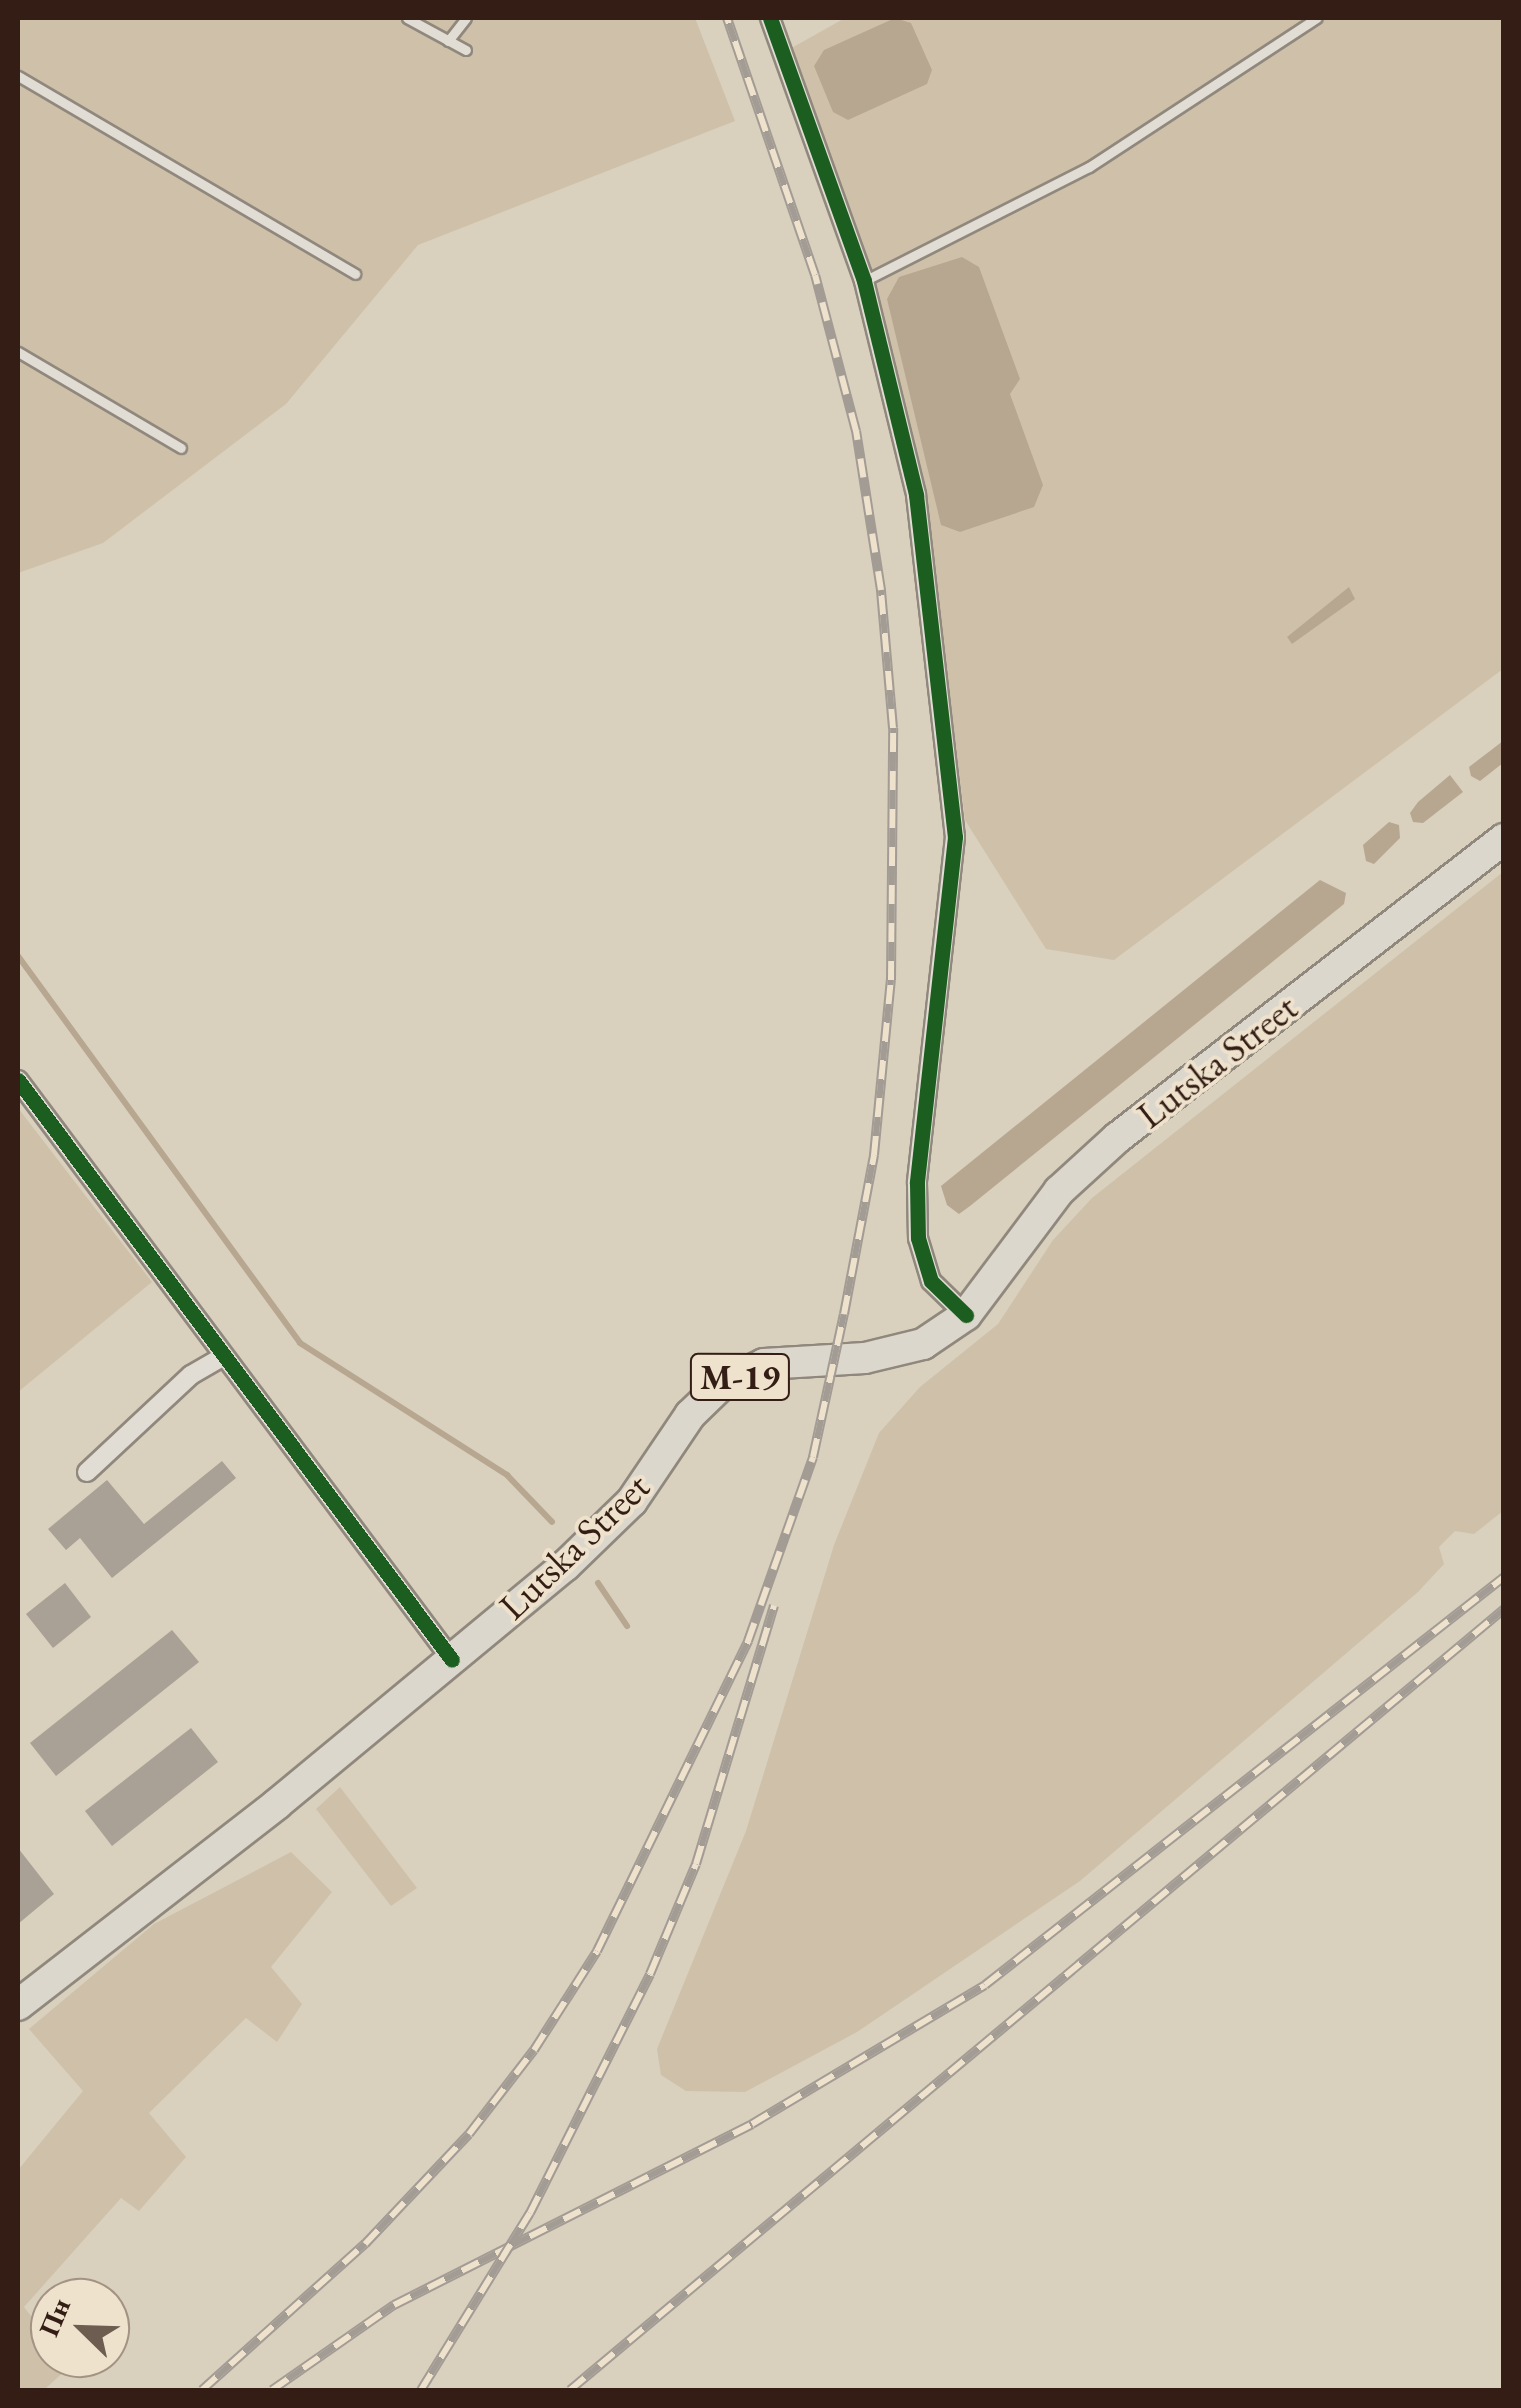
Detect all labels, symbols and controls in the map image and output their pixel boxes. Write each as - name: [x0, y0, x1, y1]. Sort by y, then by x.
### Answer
- street label: Lutska Street: [1128, 984, 1306, 1138]
- road number: М-19: [688, 1347, 792, 1407]
- street label: Lutska Street: [490, 1463, 658, 1629]
- north arrow: [30, 2278, 130, 2378]
- text: Пн: [30, 2292, 78, 2342]

